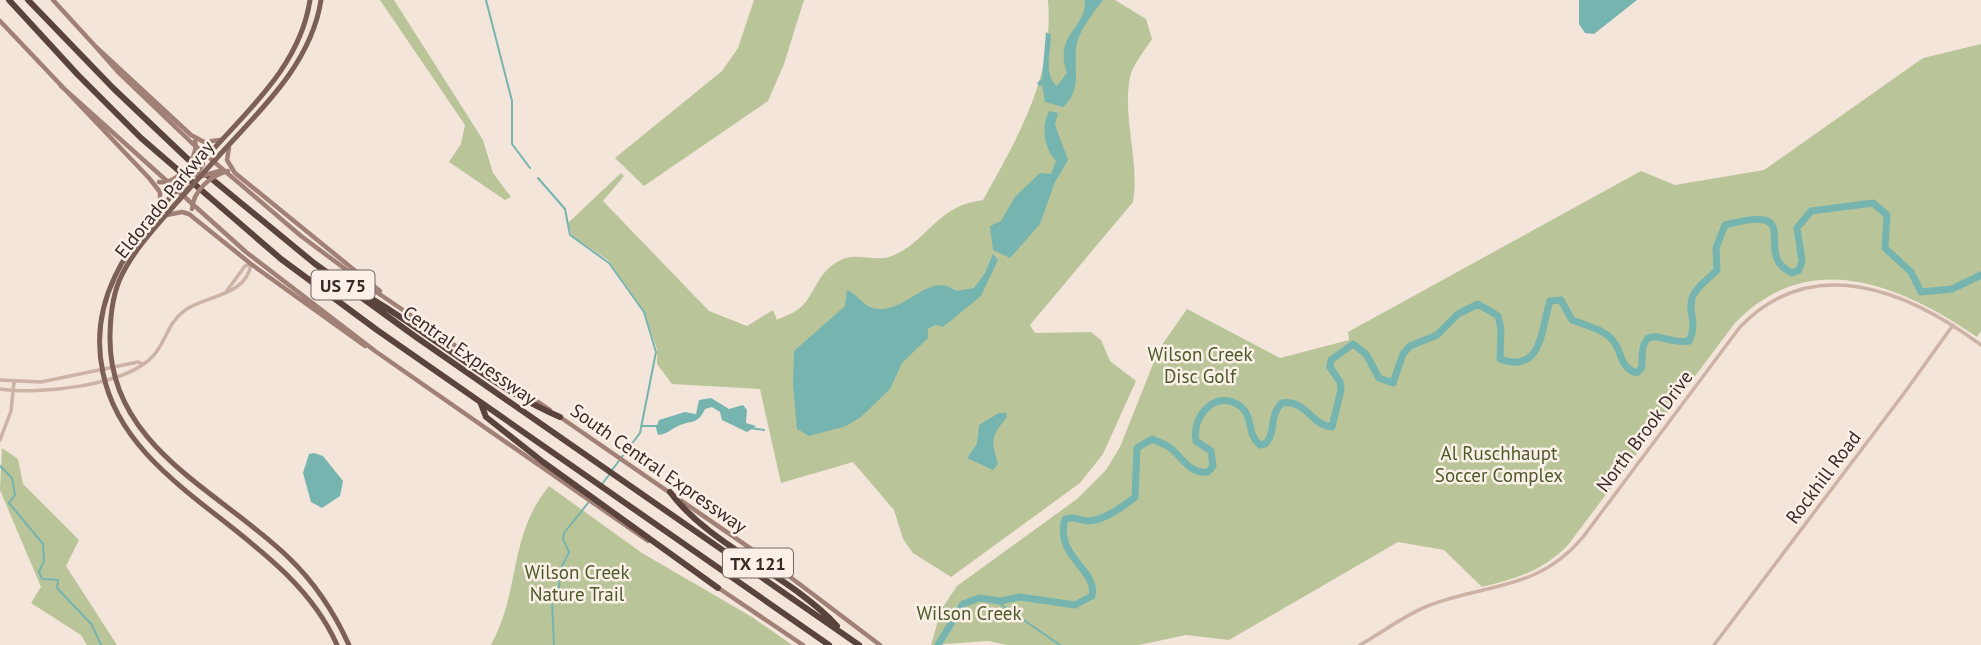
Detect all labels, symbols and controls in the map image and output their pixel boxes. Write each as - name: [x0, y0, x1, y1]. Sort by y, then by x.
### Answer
- street label: Eldorado Parkway: [109, 135, 219, 263]
- road number: US 75: [312, 270, 374, 300]
- street label: Central Expressway: [398, 300, 542, 410]
- park label: Wilson Creek Disc Golf: [1147, 342, 1253, 388]
- street label: North Brook Drive: [1590, 365, 1698, 497]
- street label: South Central Expressway: [566, 398, 752, 538]
- street label: Rockhill Road: [1780, 426, 1866, 528]
- park label: Al Ruschhaupt Soccer Complex: [1435, 441, 1563, 487]
- road number: TX 121: [723, 548, 793, 578]
- park label: Wilson Creek Nature Trail: [524, 560, 630, 606]
- park label: Wilson Creek: [916, 601, 1022, 625]

